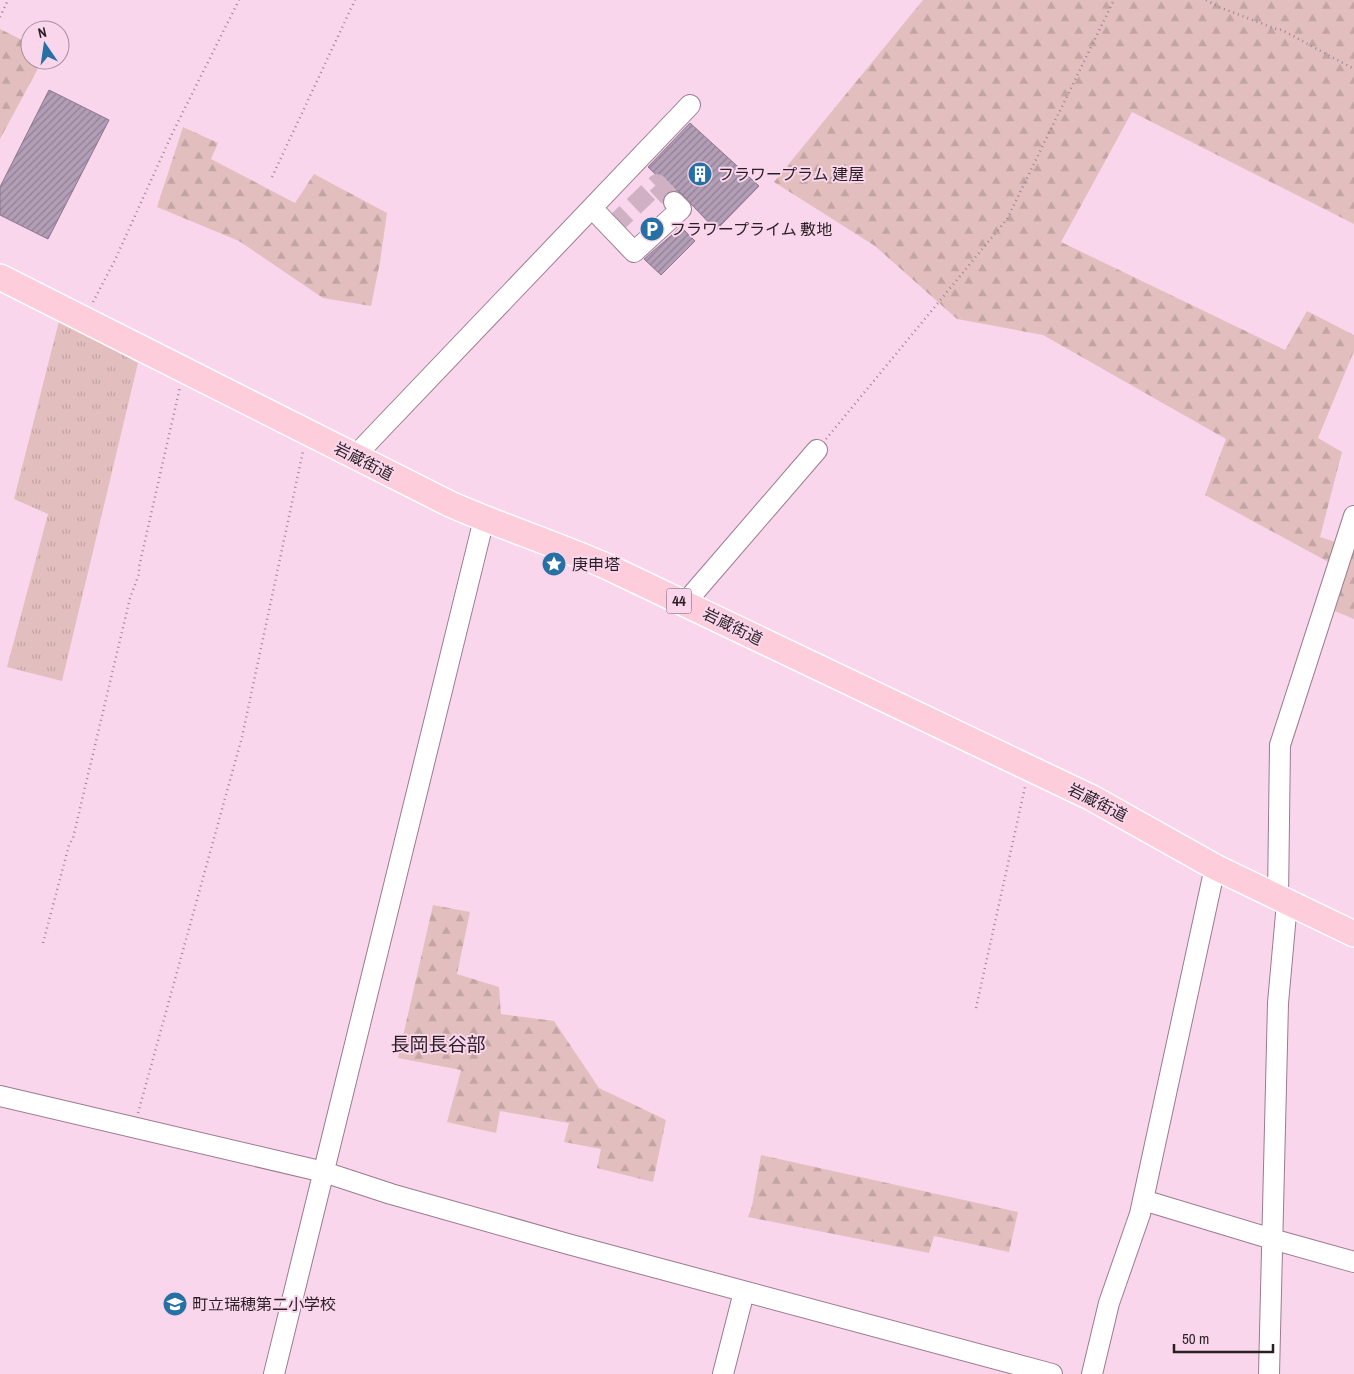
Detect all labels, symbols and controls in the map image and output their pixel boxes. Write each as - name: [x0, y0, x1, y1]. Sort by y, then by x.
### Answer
- north arrow: [20, 20, 70, 70]
- text: N: [36, 23, 48, 42]
- building icon: フラワープラム 建屋: [687, 161, 713, 187]
- place label: フラワープラム 建屋: [718, 163, 864, 185]
- parking icon: フラワープライム 敷地: [639, 216, 665, 242]
- place label: フラワープライム 敷地: [670, 218, 832, 240]
- street label: 岩蔵街道: [330, 437, 398, 485]
- place icon: 庚申塔: [541, 551, 567, 577]
- place label: 庚申塔: [572, 553, 620, 575]
- road number: 44: [666, 588, 692, 614]
- street label: 岩蔵街道: [699, 602, 767, 650]
- street label: 岩蔵街道: [1064, 778, 1132, 826]
- district label: 長岡長谷部: [390, 1031, 486, 1057]
- school or university icon: 町立瑞穂第二小学校: [162, 1291, 188, 1317]
- place label: 町立瑞穂第二小学校: [192, 1293, 336, 1315]
- scale bar: [1174, 1322, 1273, 1354]
- text: 50 m: [1182, 1328, 1209, 1349]

